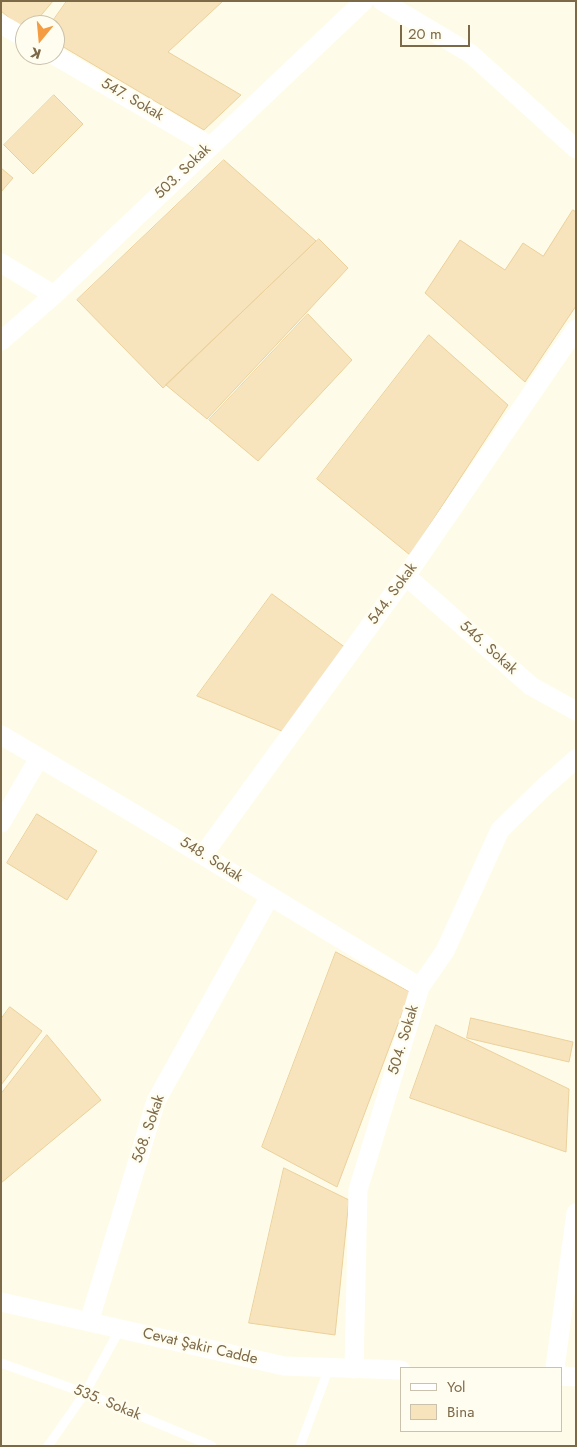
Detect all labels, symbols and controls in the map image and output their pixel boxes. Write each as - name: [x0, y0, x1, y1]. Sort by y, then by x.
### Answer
- north arrow: [15, 15, 65, 65]
- scale bar: [402, 15, 472, 47]
- text: 20 m: [408, 23, 442, 45]
- text: K: [28, 42, 44, 64]
- street label: 547. Sokak: [97, 75, 167, 125]
- street label: 503. Sokak: [151, 141, 215, 203]
- street label: 544. Sokak: [365, 560, 421, 628]
- street label: 546. Sokak: [455, 617, 521, 679]
- street label: 548. Sokak: [176, 834, 246, 886]
- street label: 504. Sokak: [385, 1003, 423, 1077]
- street label: 568. Sokak: [129, 1093, 169, 1165]
- street label: Cevat Şakir Cadde: [141, 1325, 259, 1369]
- legend: [400, 1367, 562, 1432]
- text: Yol: [447, 1376, 466, 1398]
- street label: 535. Sokak: [71, 1381, 143, 1425]
- text: Bina: [447, 1401, 474, 1423]

